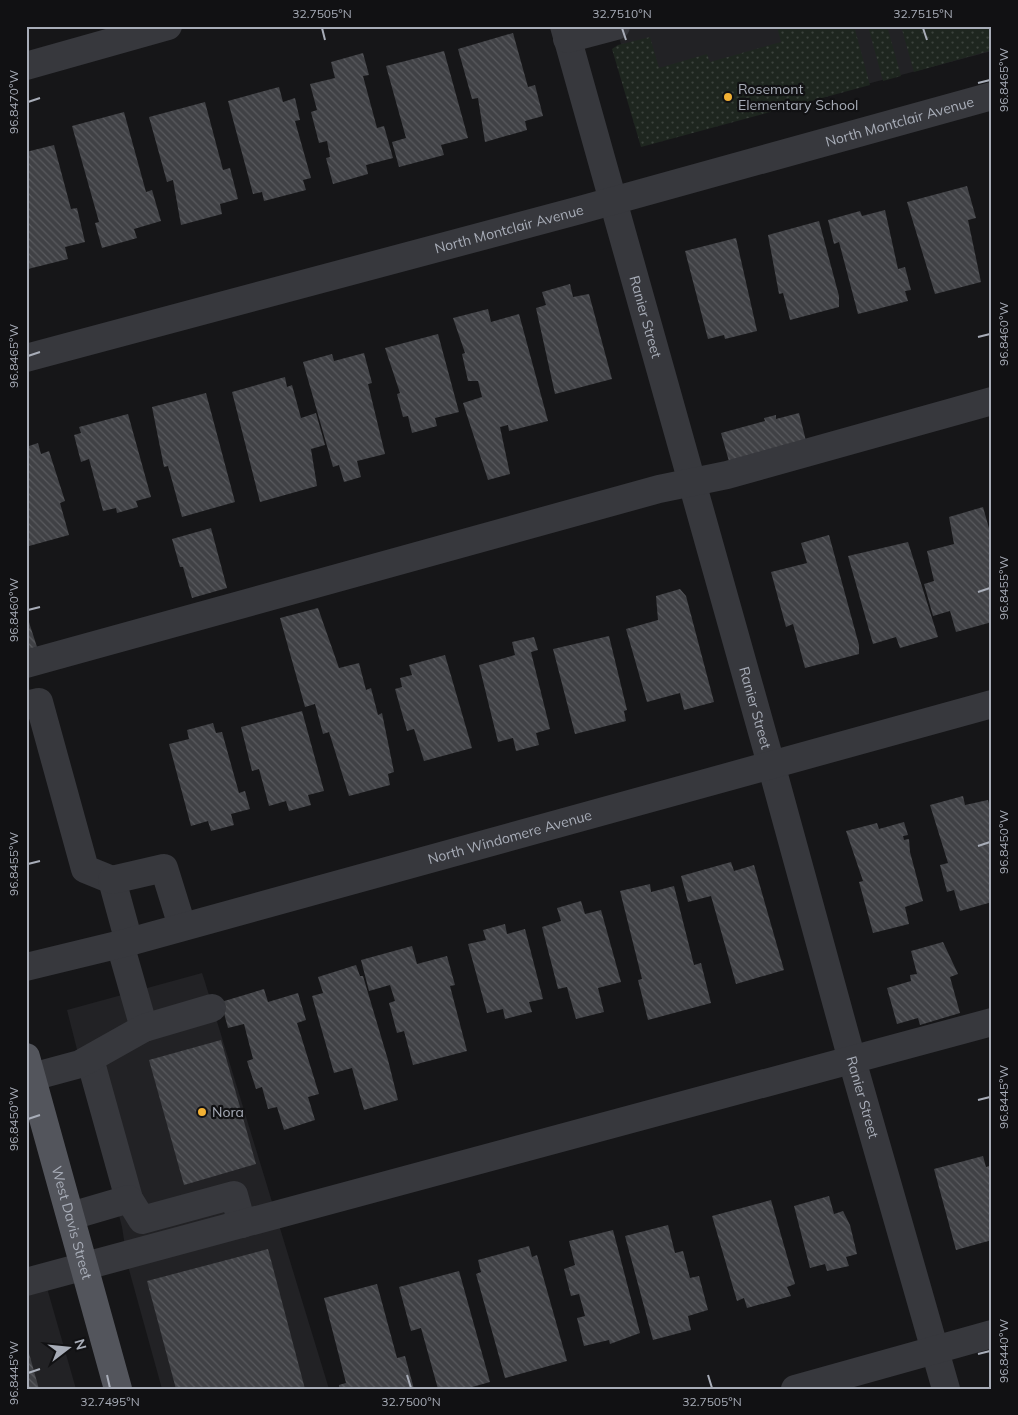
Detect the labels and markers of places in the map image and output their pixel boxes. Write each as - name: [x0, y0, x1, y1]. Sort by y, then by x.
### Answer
- place label: Rosemont Elementary School: [738, 80, 858, 114]
- marker: Rosemont Elementary School: [722, 91, 734, 103]
- place label: Nora: [212, 1103, 244, 1121]
- marker: Nora: [196, 1106, 208, 1118]

